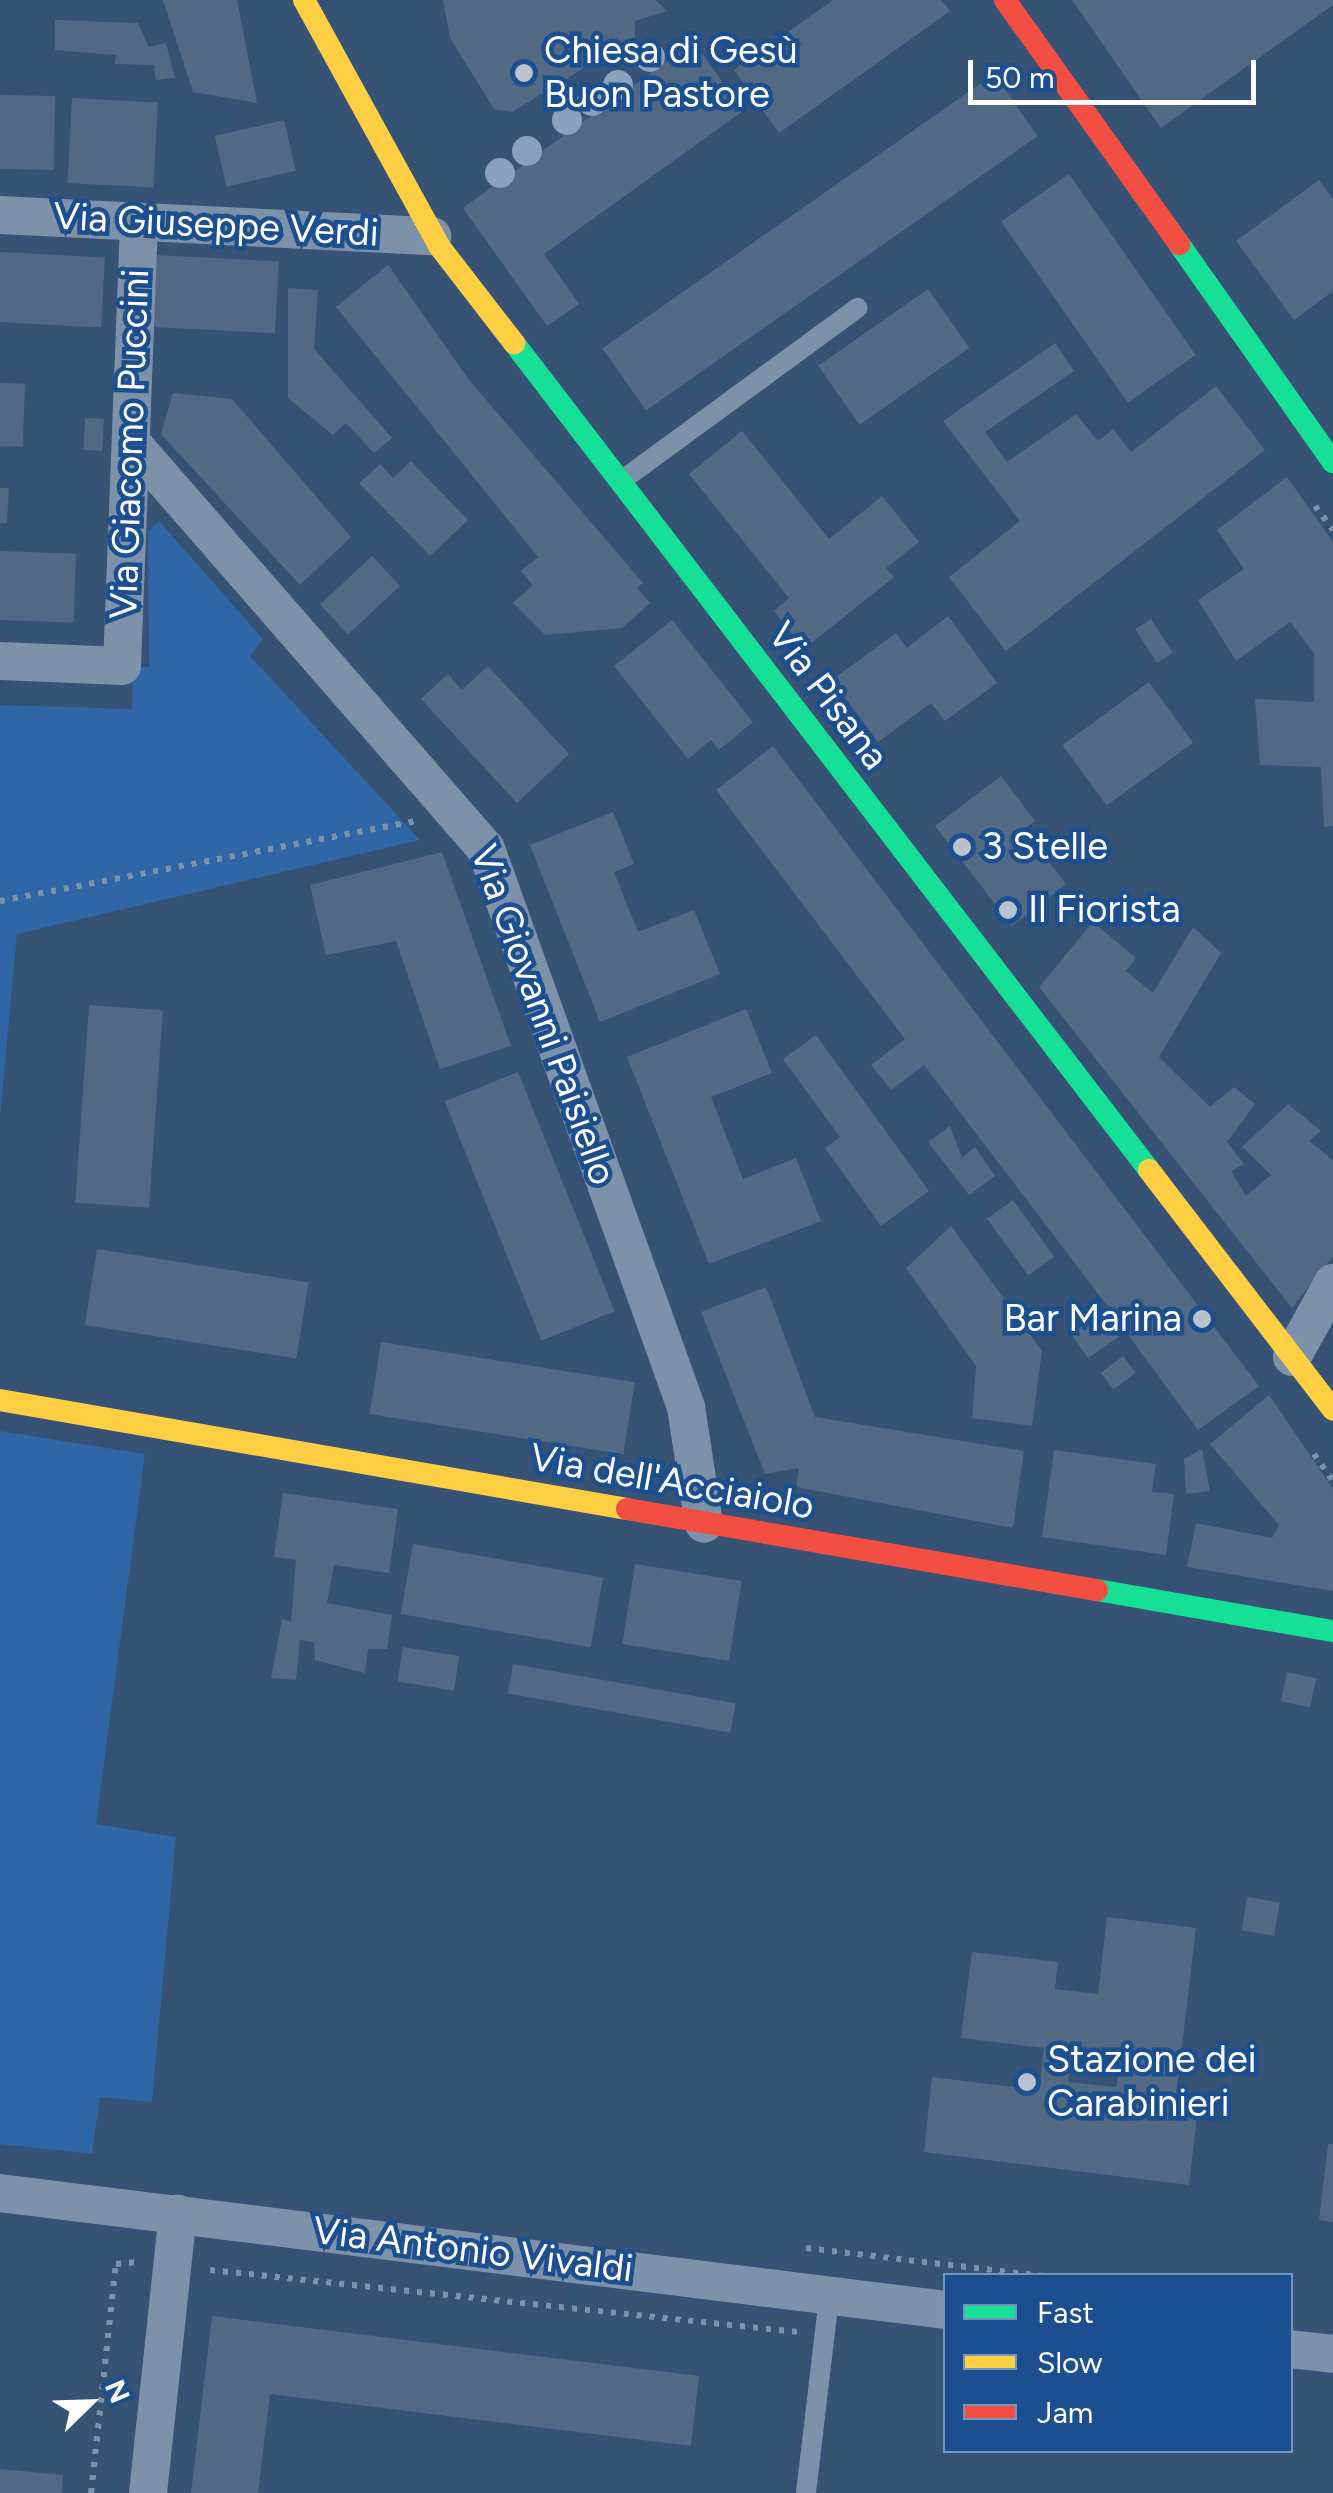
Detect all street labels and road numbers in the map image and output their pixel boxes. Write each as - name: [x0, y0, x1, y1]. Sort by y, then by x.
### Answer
- street label: Via Giuseppe Verdi: [52, 194, 380, 256]
- street label: Via Giacomo Puccini: [101, 268, 159, 620]
- street label: Via Pisana: [758, 613, 898, 779]
- street label: Via Giovanni Paisiello: [460, 839, 626, 1191]
- street label: Via dell'Acciaiolo: [527, 1435, 817, 1529]
- street label: Via Antonio Vivaldi: [310, 2208, 636, 2292]

